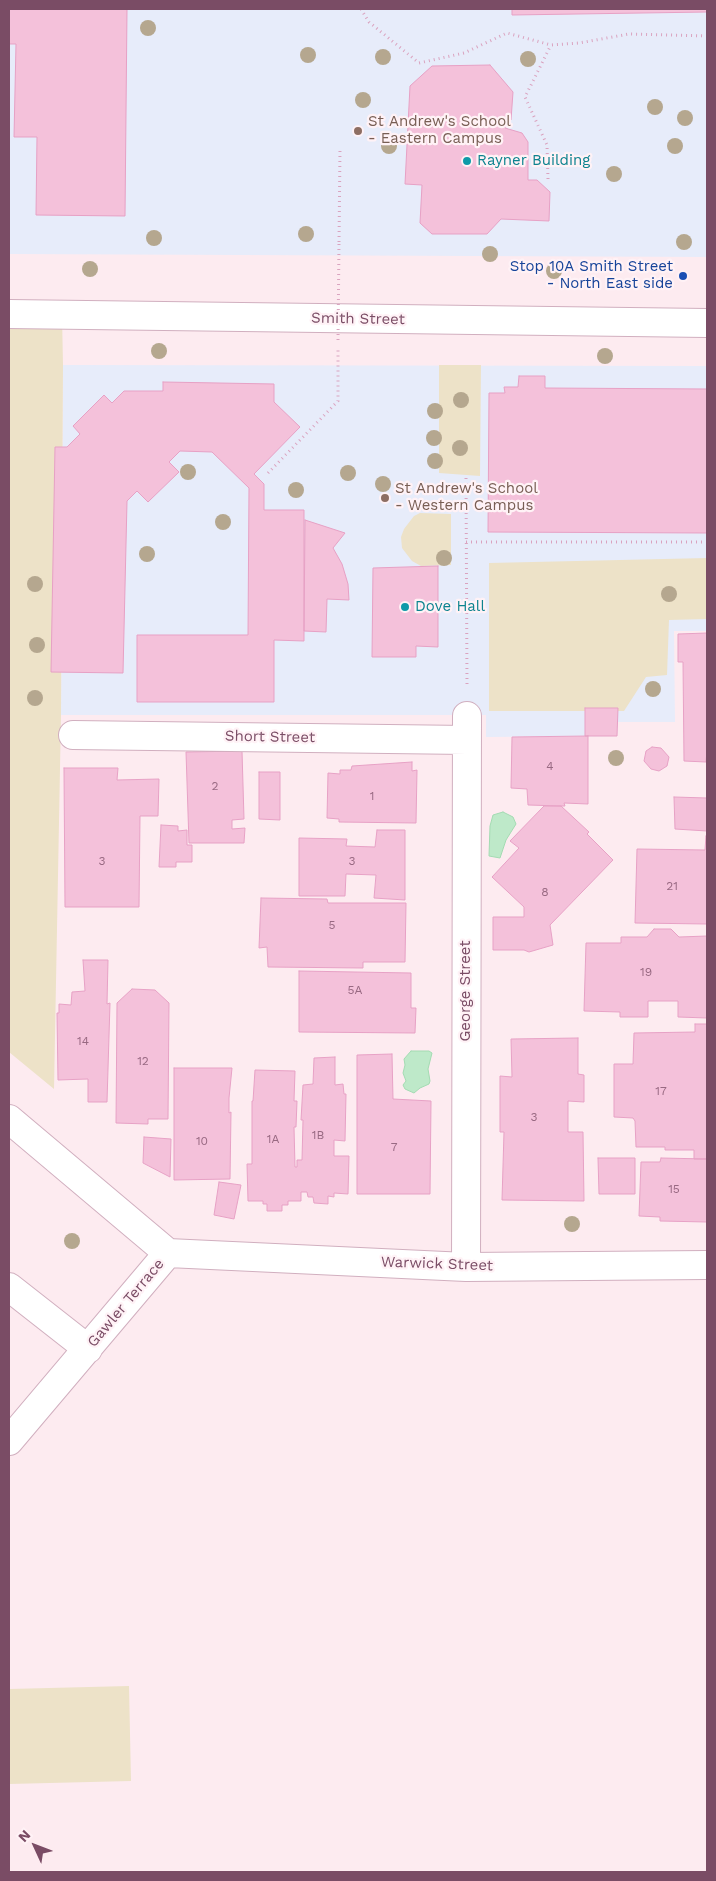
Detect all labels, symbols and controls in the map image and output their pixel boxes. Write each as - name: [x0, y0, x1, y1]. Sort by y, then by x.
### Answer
- place label: St Andrew's School - Eastern Campus: [368, 113, 511, 148]
- marker: St Andrew's School - Eastern Campus: [352, 125, 364, 137]
- place label: Rayner Building: [477, 152, 590, 170]
- marker: Rayner Building: [461, 155, 473, 167]
- place label: Stop 10A Smith Street - North East side: [510, 258, 673, 293]
- marker: Stop 10A Smith Street - North East side: [677, 270, 689, 282]
- street label: Smith Street: [311, 309, 405, 329]
- place label: St Andrew's School - Western Campus: [395, 480, 538, 515]
- marker: St Andrew's School - Western Campus: [379, 492, 391, 504]
- place label: Dove Hall: [415, 598, 485, 616]
- marker: Dove Hall: [399, 601, 411, 613]
- street label: Short Street: [225, 727, 315, 747]
- house number: 4: [546, 759, 554, 773]
- house number: 2: [212, 779, 218, 793]
- house number: 1: [370, 789, 374, 803]
- house number: 3: [99, 854, 105, 868]
- house number: 3: [349, 854, 355, 868]
- house number: 21: [666, 879, 678, 893]
- house number: 8: [541, 885, 549, 899]
- house number: 5: [329, 918, 335, 932]
- street label: George Street: [457, 940, 475, 1042]
- house number: 19: [640, 965, 652, 979]
- house number: 5A: [348, 983, 362, 997]
- house number: 14: [77, 1034, 89, 1048]
- house number: 12: [137, 1054, 149, 1068]
- house number: 17: [655, 1084, 667, 1098]
- house number: 3: [531, 1110, 537, 1124]
- house number: 1B: [312, 1128, 324, 1142]
- house number: 1A: [267, 1132, 279, 1146]
- house number: 10: [196, 1134, 208, 1148]
- house number: 7: [391, 1140, 397, 1154]
- house number: 15: [668, 1182, 680, 1196]
- street label: Warwick Street: [381, 1253, 493, 1275]
- street label: Gawler Terrace: [84, 1255, 168, 1351]
- north arrow: [10, 1821, 60, 1871]
- text: N: [15, 1827, 33, 1845]

